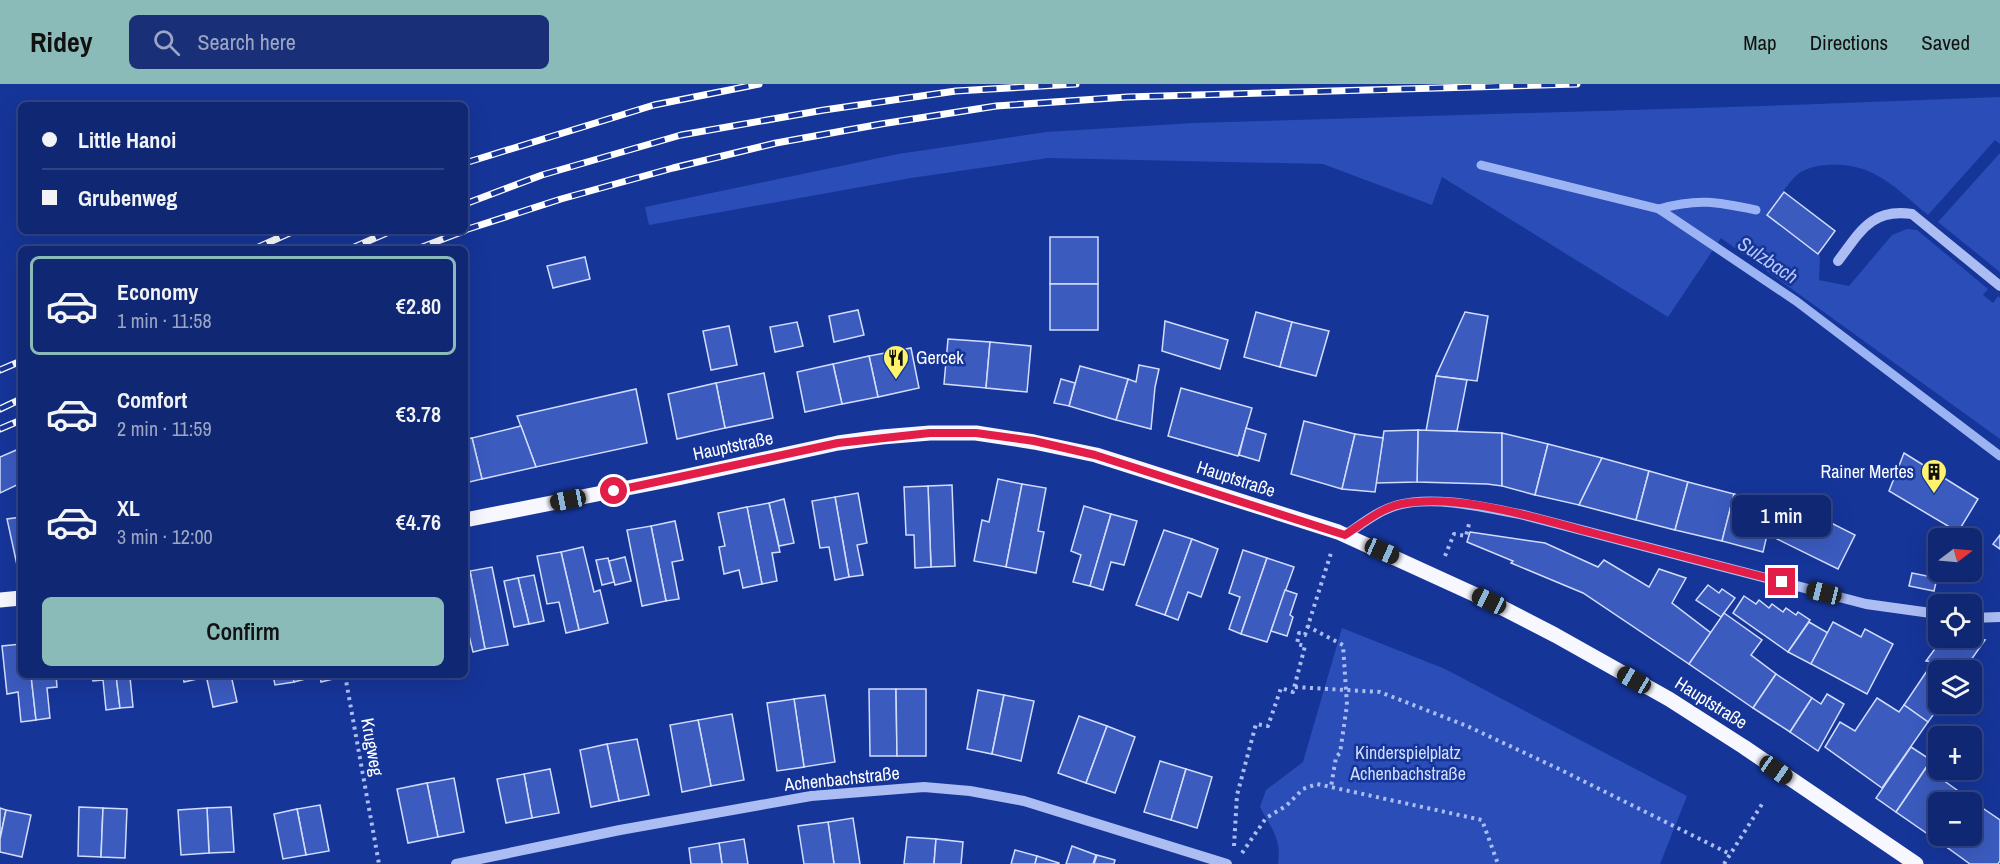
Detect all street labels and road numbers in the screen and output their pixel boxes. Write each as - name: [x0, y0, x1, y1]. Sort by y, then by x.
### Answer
- street label: Hauptstraße: [691, 425, 775, 466]
- street label: Hauptstraße: [1194, 454, 1279, 503]
- street label: Hauptstraße: [1670, 670, 1752, 735]
- street label: Krugweg: [355, 716, 390, 779]
- street label: Achenbachstraße: [782, 760, 901, 797]

